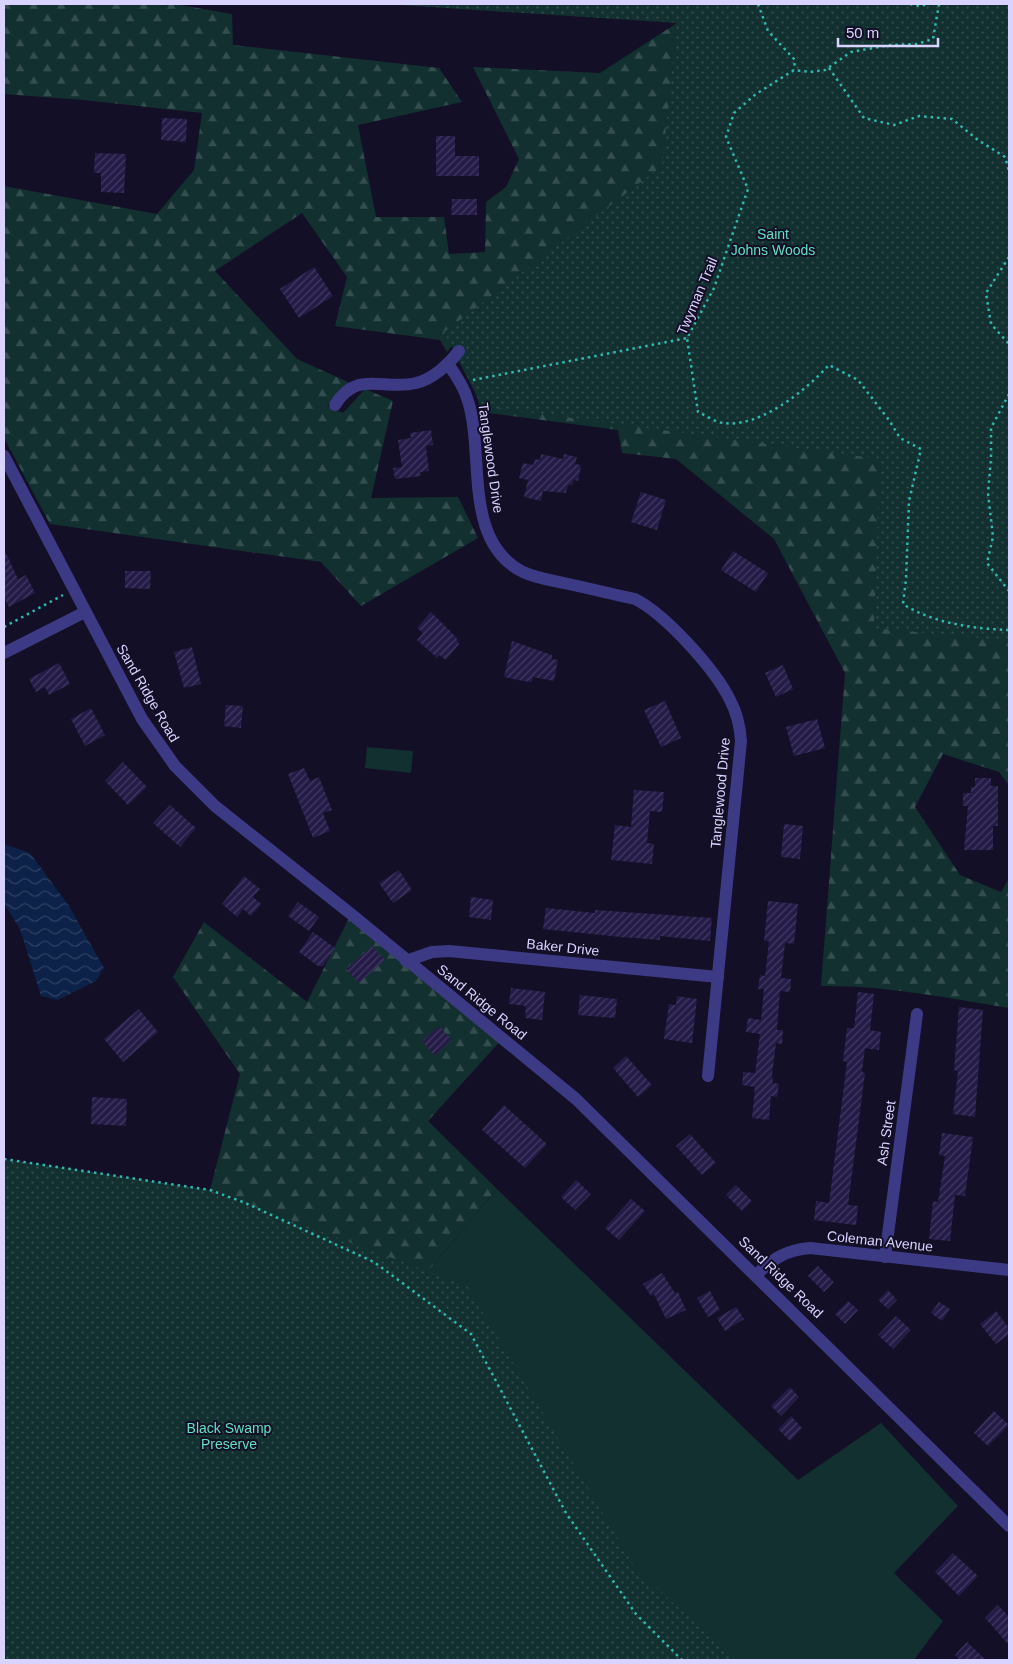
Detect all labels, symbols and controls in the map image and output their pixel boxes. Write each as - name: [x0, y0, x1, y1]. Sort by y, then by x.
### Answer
- scale bar: [838, 15, 938, 47]
- text: 50 m: [846, 24, 879, 41]
- park label: Saint Johns Woods: [731, 226, 815, 258]
- street label: Twyman Trail: [674, 255, 720, 337]
- street label: Tanglewood Drive: [475, 402, 507, 514]
- street label: Sand Ridge Road: [113, 641, 183, 745]
- street label: Tanglewood Drive: [707, 737, 733, 849]
- street label: Baker Drive: [526, 935, 600, 959]
- street label: Sand Ridge Road: [434, 961, 530, 1043]
- street label: Ash Street: [874, 1099, 898, 1166]
- street label: Coleman Avenue: [826, 1227, 934, 1255]
- street label: Sand Ridge Road: [736, 1233, 826, 1321]
- park label: Black Swamp Preserve: [187, 1420, 272, 1452]

